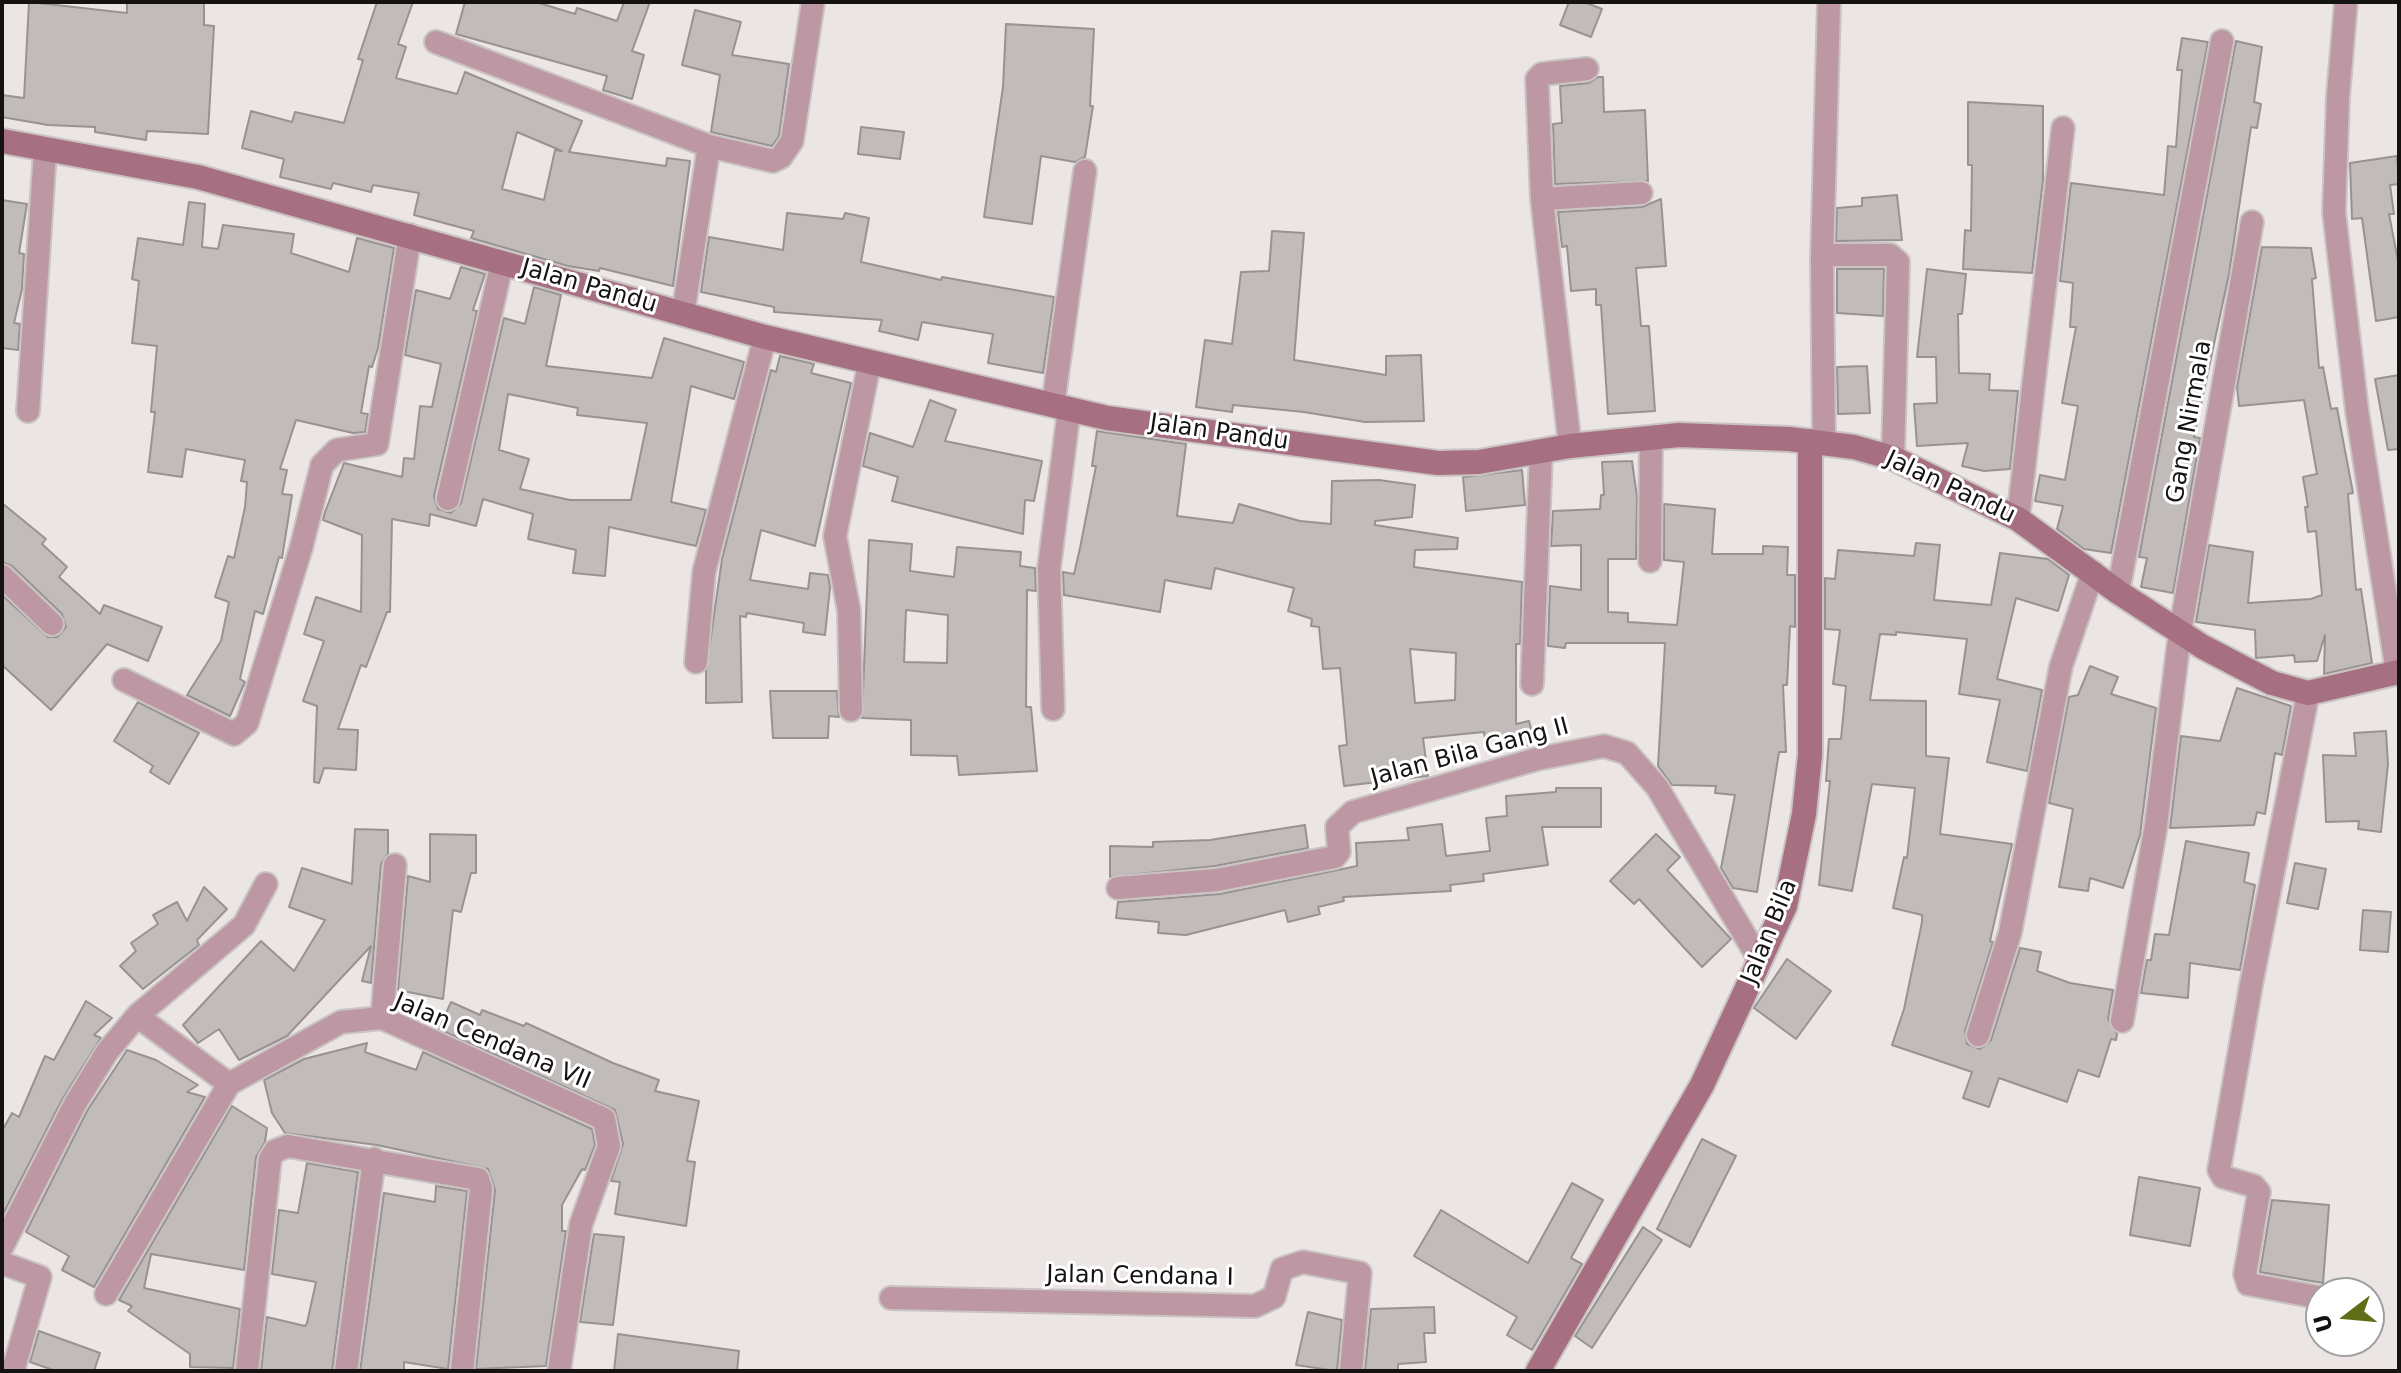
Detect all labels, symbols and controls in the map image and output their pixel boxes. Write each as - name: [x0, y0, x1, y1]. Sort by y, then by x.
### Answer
- street label: Jalan Pandu: [518, 254, 660, 320]
- street label: Gang Nirmala: [2162, 338, 2218, 506]
- street label: Jalan Pandu: [1148, 409, 1290, 457]
- street label: Jalan Pandu: [1881, 445, 2019, 531]
- street label: Jalan Bila Gang II: [1368, 713, 1572, 793]
- street label: Jalan Bila: [1736, 875, 1804, 989]
- street label: Jalan Cendana VII: [389, 988, 595, 1096]
- street label: Jalan Cendana I: [1046, 1261, 1234, 1293]
- north arrow: [2305, 1277, 2385, 1357]
- text: U: [2309, 1311, 2338, 1335]

